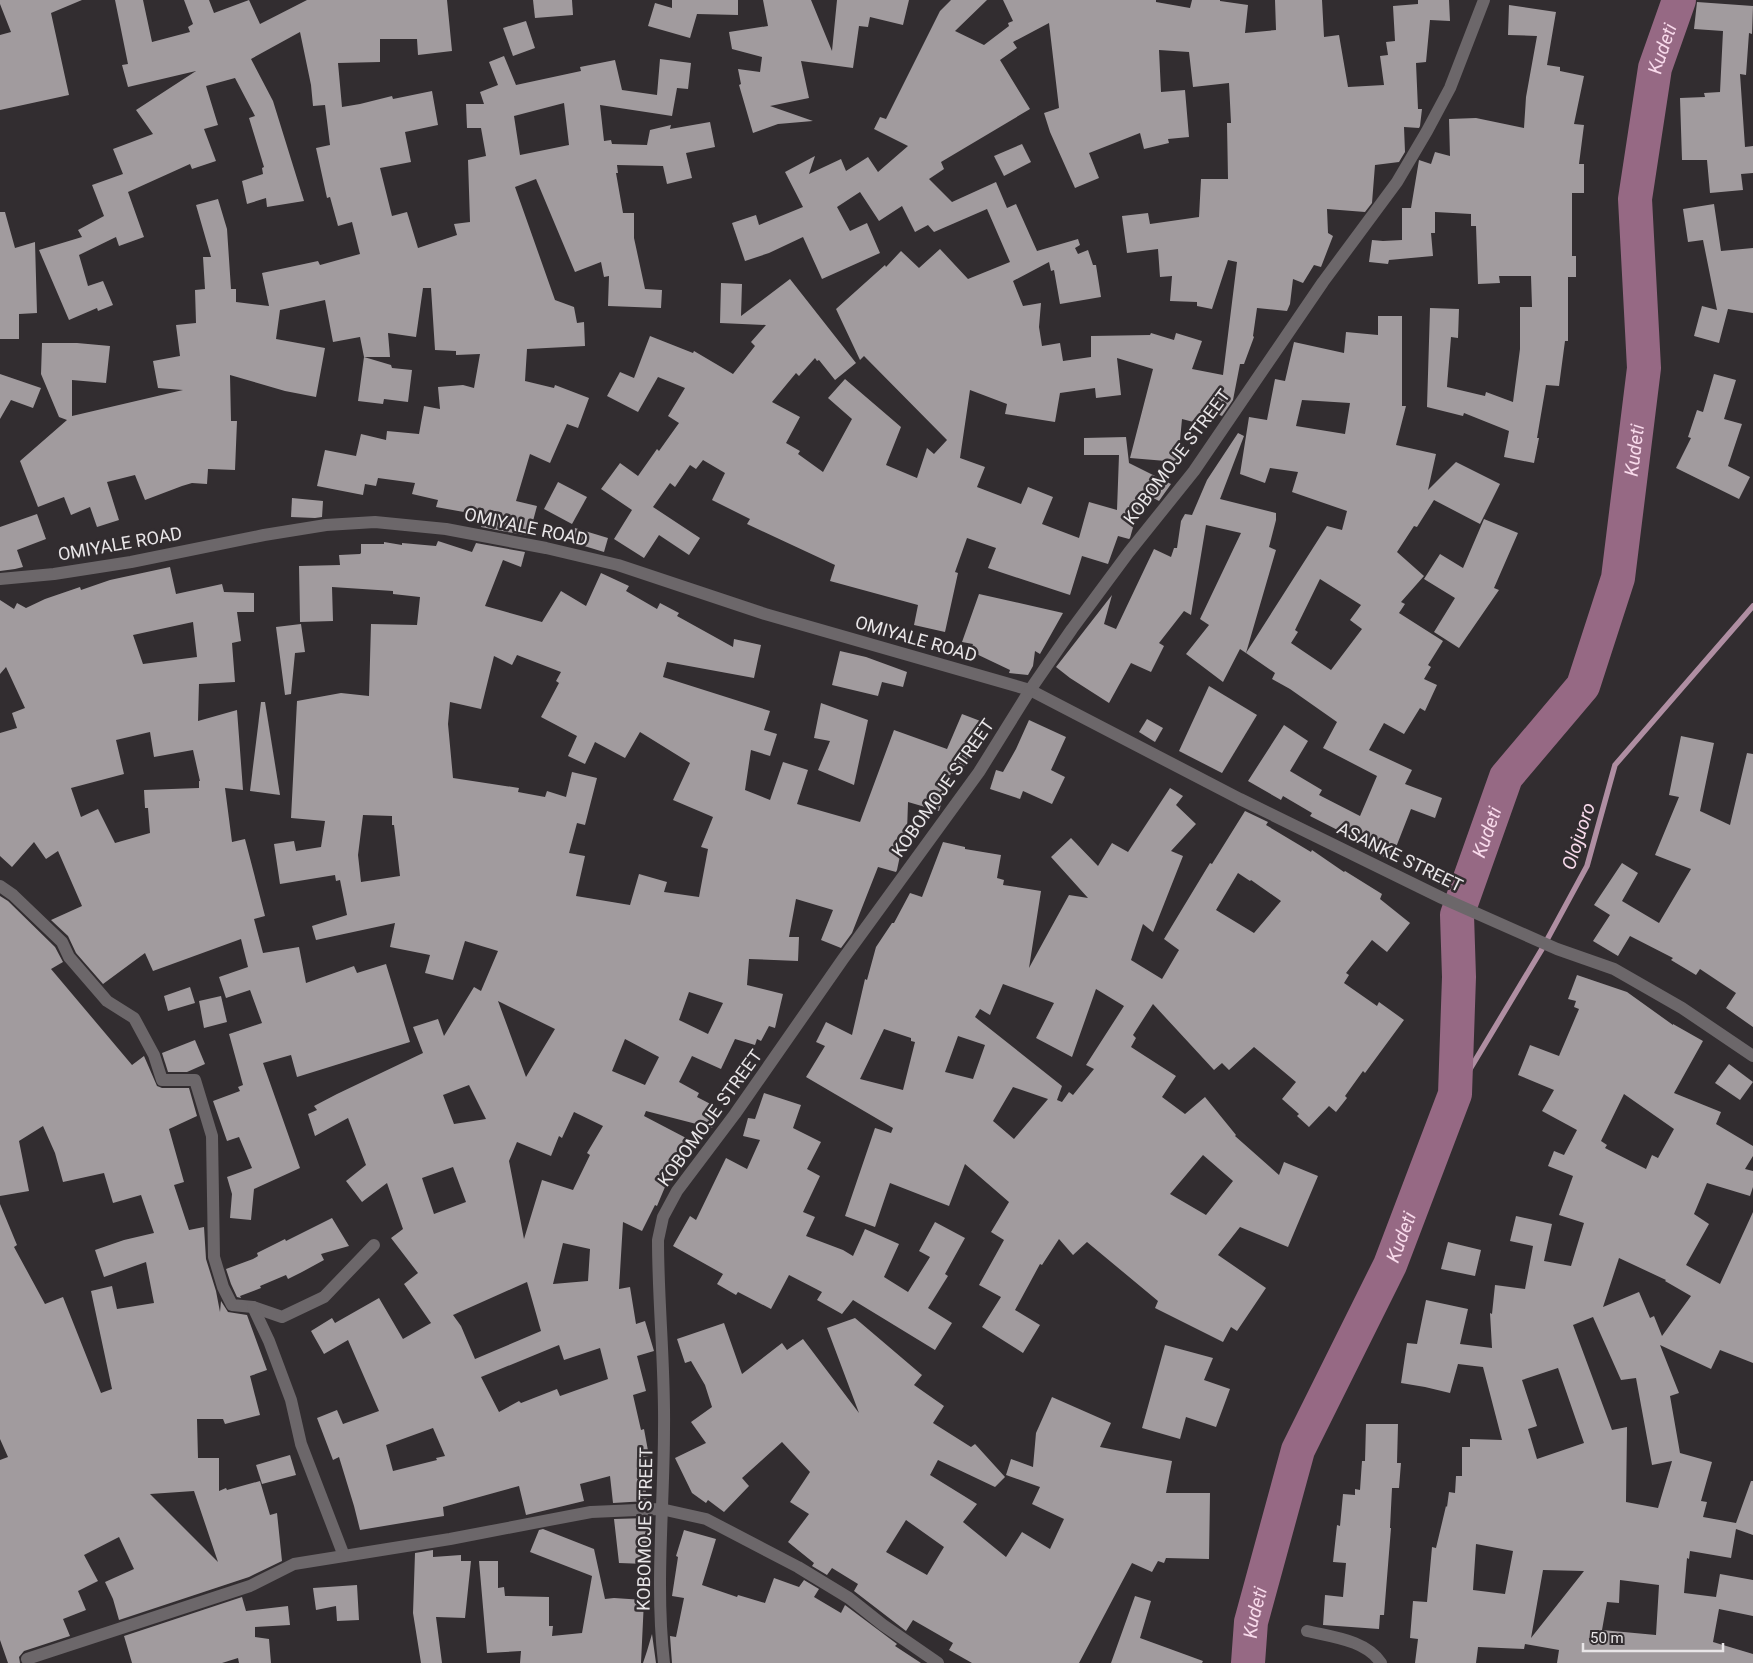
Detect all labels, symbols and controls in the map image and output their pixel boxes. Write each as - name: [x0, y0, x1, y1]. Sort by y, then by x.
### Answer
- water label: Kudeti: [1643, 20, 1682, 75]
- street label: KOBOMOJE STREET: [1119, 385, 1234, 528]
- water label: Kudeti: [1620, 422, 1649, 478]
- street label: OMIYALE ROAD: [462, 503, 590, 550]
- street label: OMIYALE ROAD: [56, 522, 184, 565]
- street label: OMIYALE ROAD: [853, 611, 979, 666]
- street label: KOBOMOJE STREET: [887, 714, 998, 861]
- water label: Olojuoro: [1557, 800, 1600, 873]
- water label: Kudeti: [1467, 803, 1507, 861]
- street label: ASANKE STREET: [1334, 817, 1467, 896]
- street label: KOBOMOJE STREET: [653, 1045, 766, 1190]
- water label: Kudeti: [1381, 1208, 1421, 1266]
- street label: KOBOMOJE STREET: [633, 1447, 656, 1611]
- water label: Kudeti: [1239, 1584, 1272, 1639]
- scale bar: [1583, 1620, 1723, 1652]
- text: 50 m: [1590, 1629, 1624, 1647]

